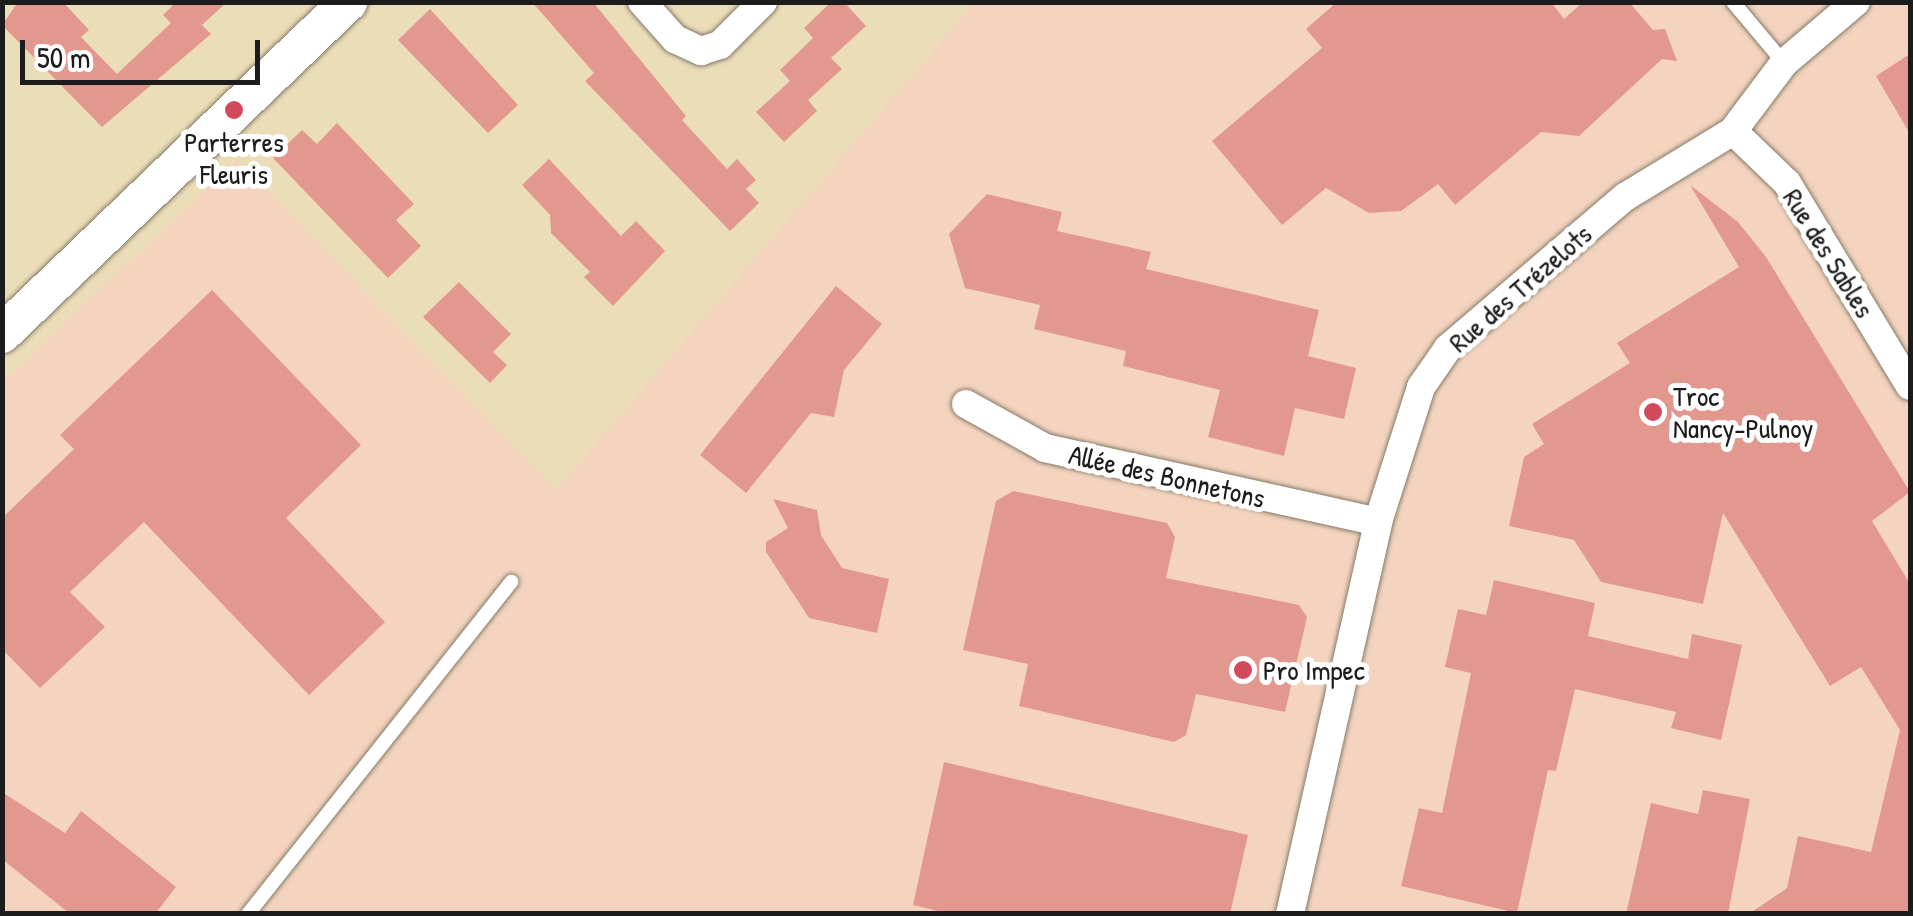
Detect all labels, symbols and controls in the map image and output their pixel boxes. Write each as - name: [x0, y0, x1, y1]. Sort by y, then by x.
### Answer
- scale bar: [25, 20, 265, 82]
- text: 50 m: [37, 37, 90, 77]
- marker: Parterres Fleuris: [223, 99, 245, 121]
- place label: Parterres Fleuris: [184, 125, 284, 191]
- street label: Rue des Sables: [1776, 182, 1882, 324]
- street label: Rue des Trézelots: [1442, 217, 1598, 359]
- place label: Troc Nancy-Pulnoy: [1673, 379, 1813, 445]
- marker: Troc Nancy-Pulnoy: [1642, 401, 1664, 423]
- street label: Allée des Bonnetons: [1066, 437, 1268, 515]
- place label: Pro Impec: [1263, 653, 1365, 687]
- marker: Pro Impec: [1232, 659, 1254, 681]

